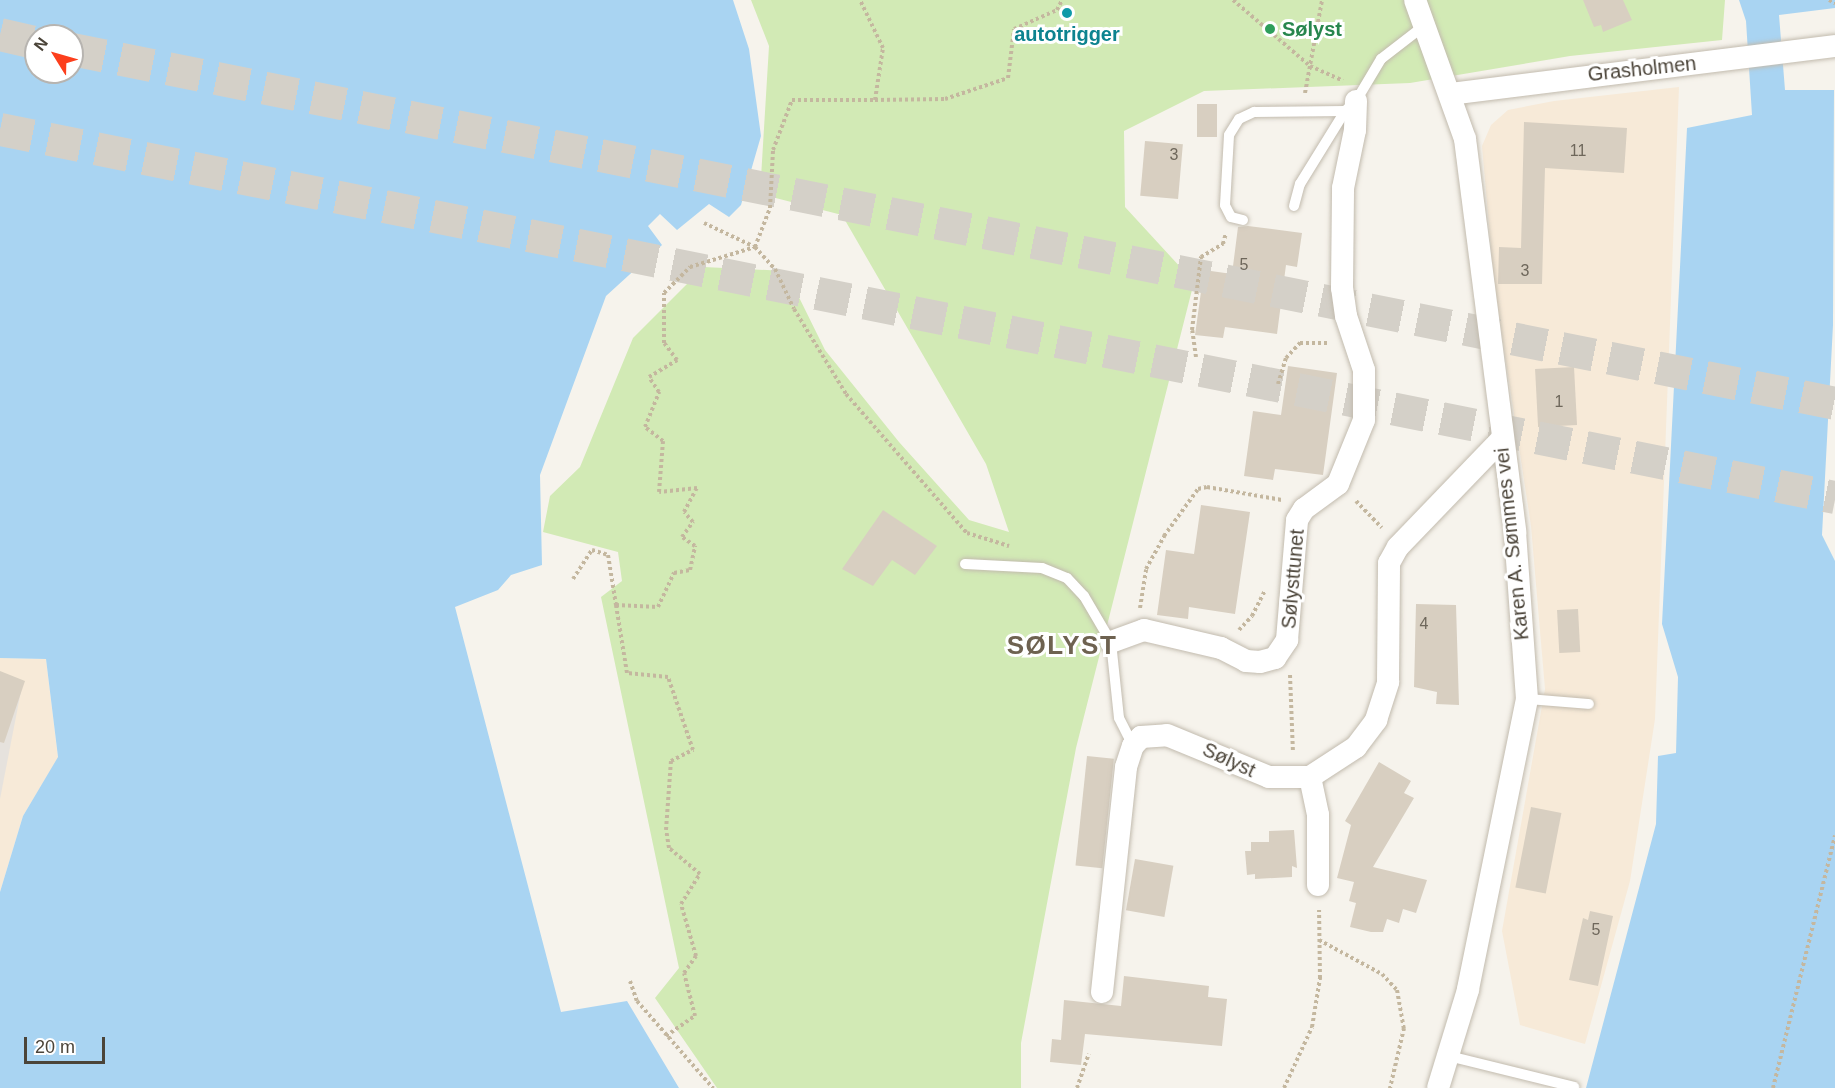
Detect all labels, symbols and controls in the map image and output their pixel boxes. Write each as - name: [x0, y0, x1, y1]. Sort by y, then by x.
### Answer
- marker: autotrigger: [1060, 6, 1074, 20]
- place label: Sølyst: [1282, 17, 1342, 41]
- place label: autotrigger: [1014, 22, 1120, 46]
- marker: Sølyst: [1263, 22, 1277, 36]
- north arrow: [24, 24, 84, 84]
- text: N: [31, 34, 51, 54]
- street label: Grasholmen: [1587, 51, 1697, 87]
- house number: 11: [1570, 141, 1586, 161]
- house number: 3: [1170, 145, 1178, 165]
- house number: 5: [1240, 255, 1248, 275]
- house number: 3: [1521, 261, 1529, 281]
- house number: 1: [1555, 392, 1563, 412]
- street label: Karen A. Sømmes vei: [1490, 446, 1534, 642]
- street label: Sølysttunet: [1277, 528, 1309, 630]
- house number: 4: [1420, 614, 1428, 634]
- district label: SØLYST: [1007, 630, 1117, 662]
- street label: Sølyst: [1199, 737, 1259, 783]
- house number: 5: [1592, 920, 1600, 940]
- scale bar: [27, 1025, 108, 1063]
- text: 20 m: [35, 1037, 75, 1057]

